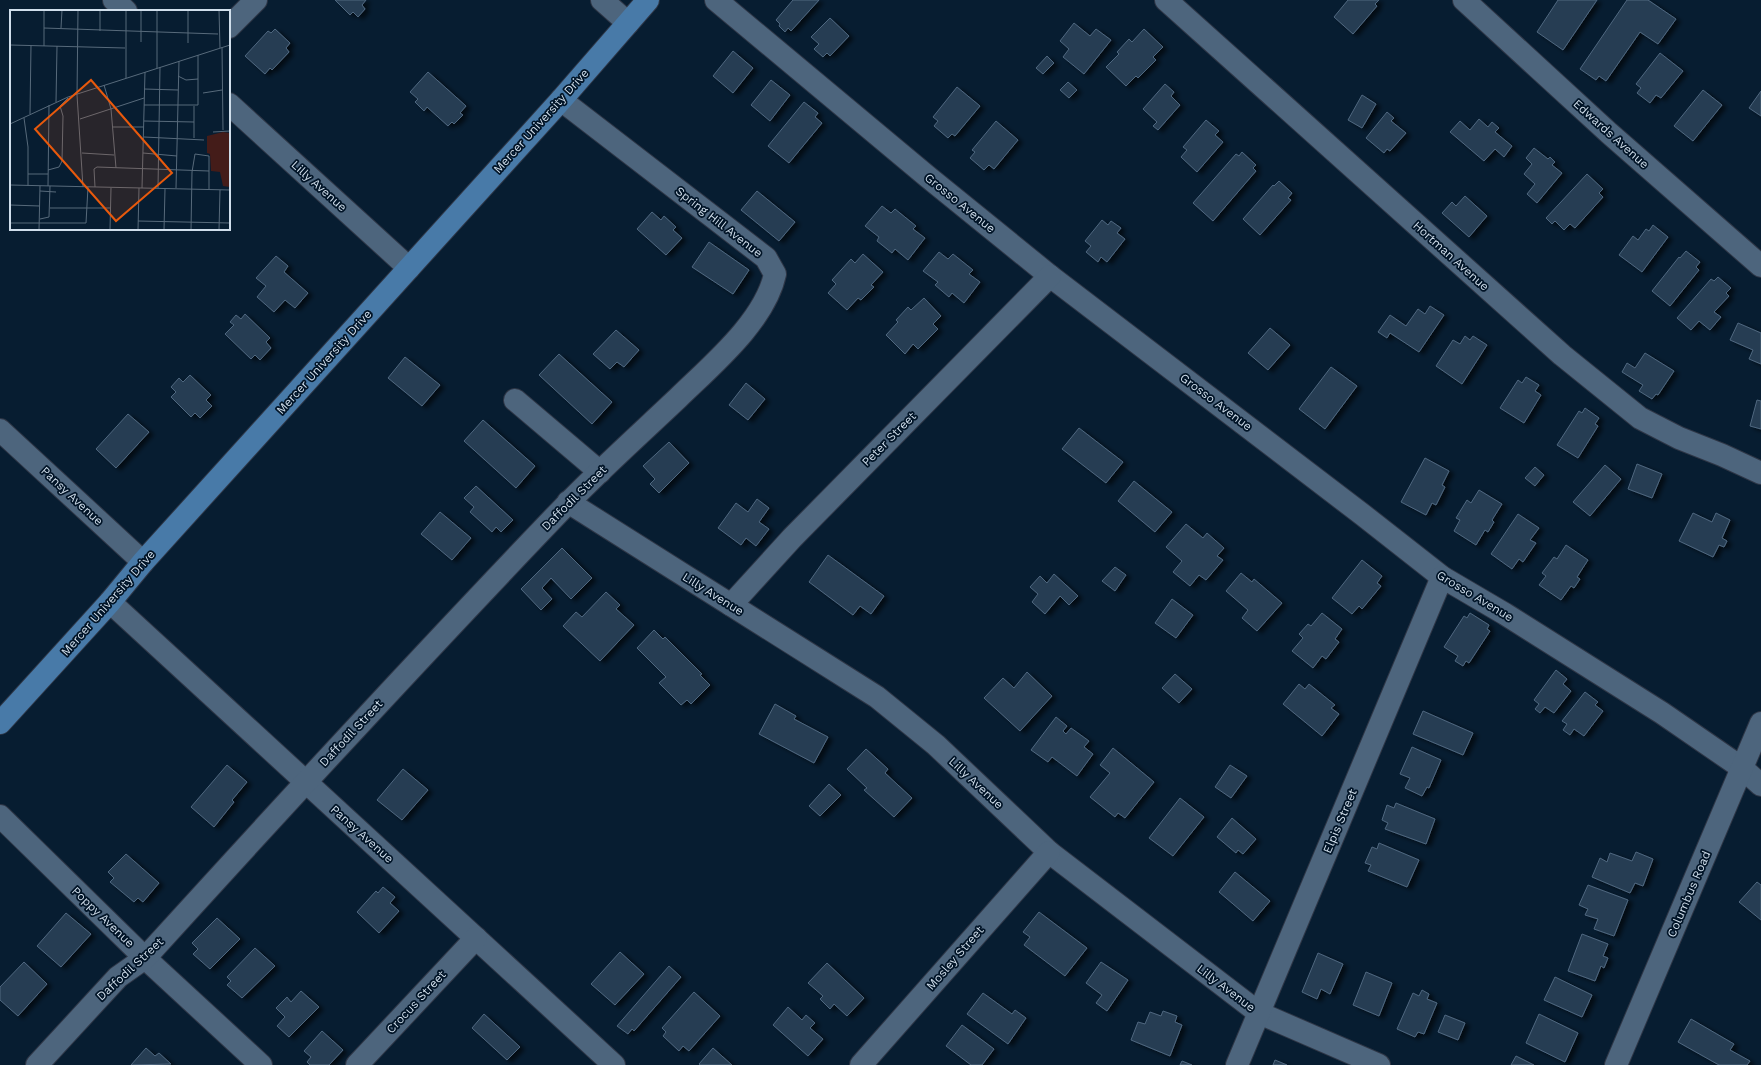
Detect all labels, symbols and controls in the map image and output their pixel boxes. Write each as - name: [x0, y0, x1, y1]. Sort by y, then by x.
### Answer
- inset map: [10, 10, 230, 230]
- street label: Mercer University Drive: [491, 66, 592, 176]
- street label: Edwards Avenue: [1571, 97, 1652, 171]
- street label: Lilly Avenue: [289, 158, 350, 214]
- street label: Grosso Avenue: [922, 170, 998, 236]
- street label: Spring Hill Avenue: [673, 184, 765, 260]
- street label: Hortman Avenue: [1410, 218, 1492, 294]
- street label: Mercer University Drive: [274, 307, 375, 417]
- street label: Grosso Avenue: [1177, 370, 1255, 434]
- street label: Peter Street: [859, 409, 919, 469]
- street label: Daffodil Street: [539, 463, 609, 533]
- street label: Pansy Avenue: [38, 464, 106, 528]
- street label: Mercer University Drive: [58, 547, 158, 659]
- street label: Grosso Avenue: [1434, 568, 1516, 624]
- street label: Lilly Avenue: [680, 570, 746, 618]
- street label: Daffodil Street: [317, 697, 385, 769]
- street label: Lilly Avenue: [946, 754, 1006, 812]
- street label: Elpis Street: [1320, 787, 1360, 855]
- street label: Pansy Avenue: [328, 802, 396, 866]
- street label: Columbus Road: [1664, 849, 1714, 939]
- street label: Poppy Avenue: [69, 884, 137, 950]
- street label: Mosley Street: [923, 923, 987, 993]
- street label: Daffodil Street: [94, 935, 166, 1003]
- street label: Lilly Avenue: [1194, 962, 1258, 1015]
- street label: Crocus Street: [383, 968, 449, 1036]

